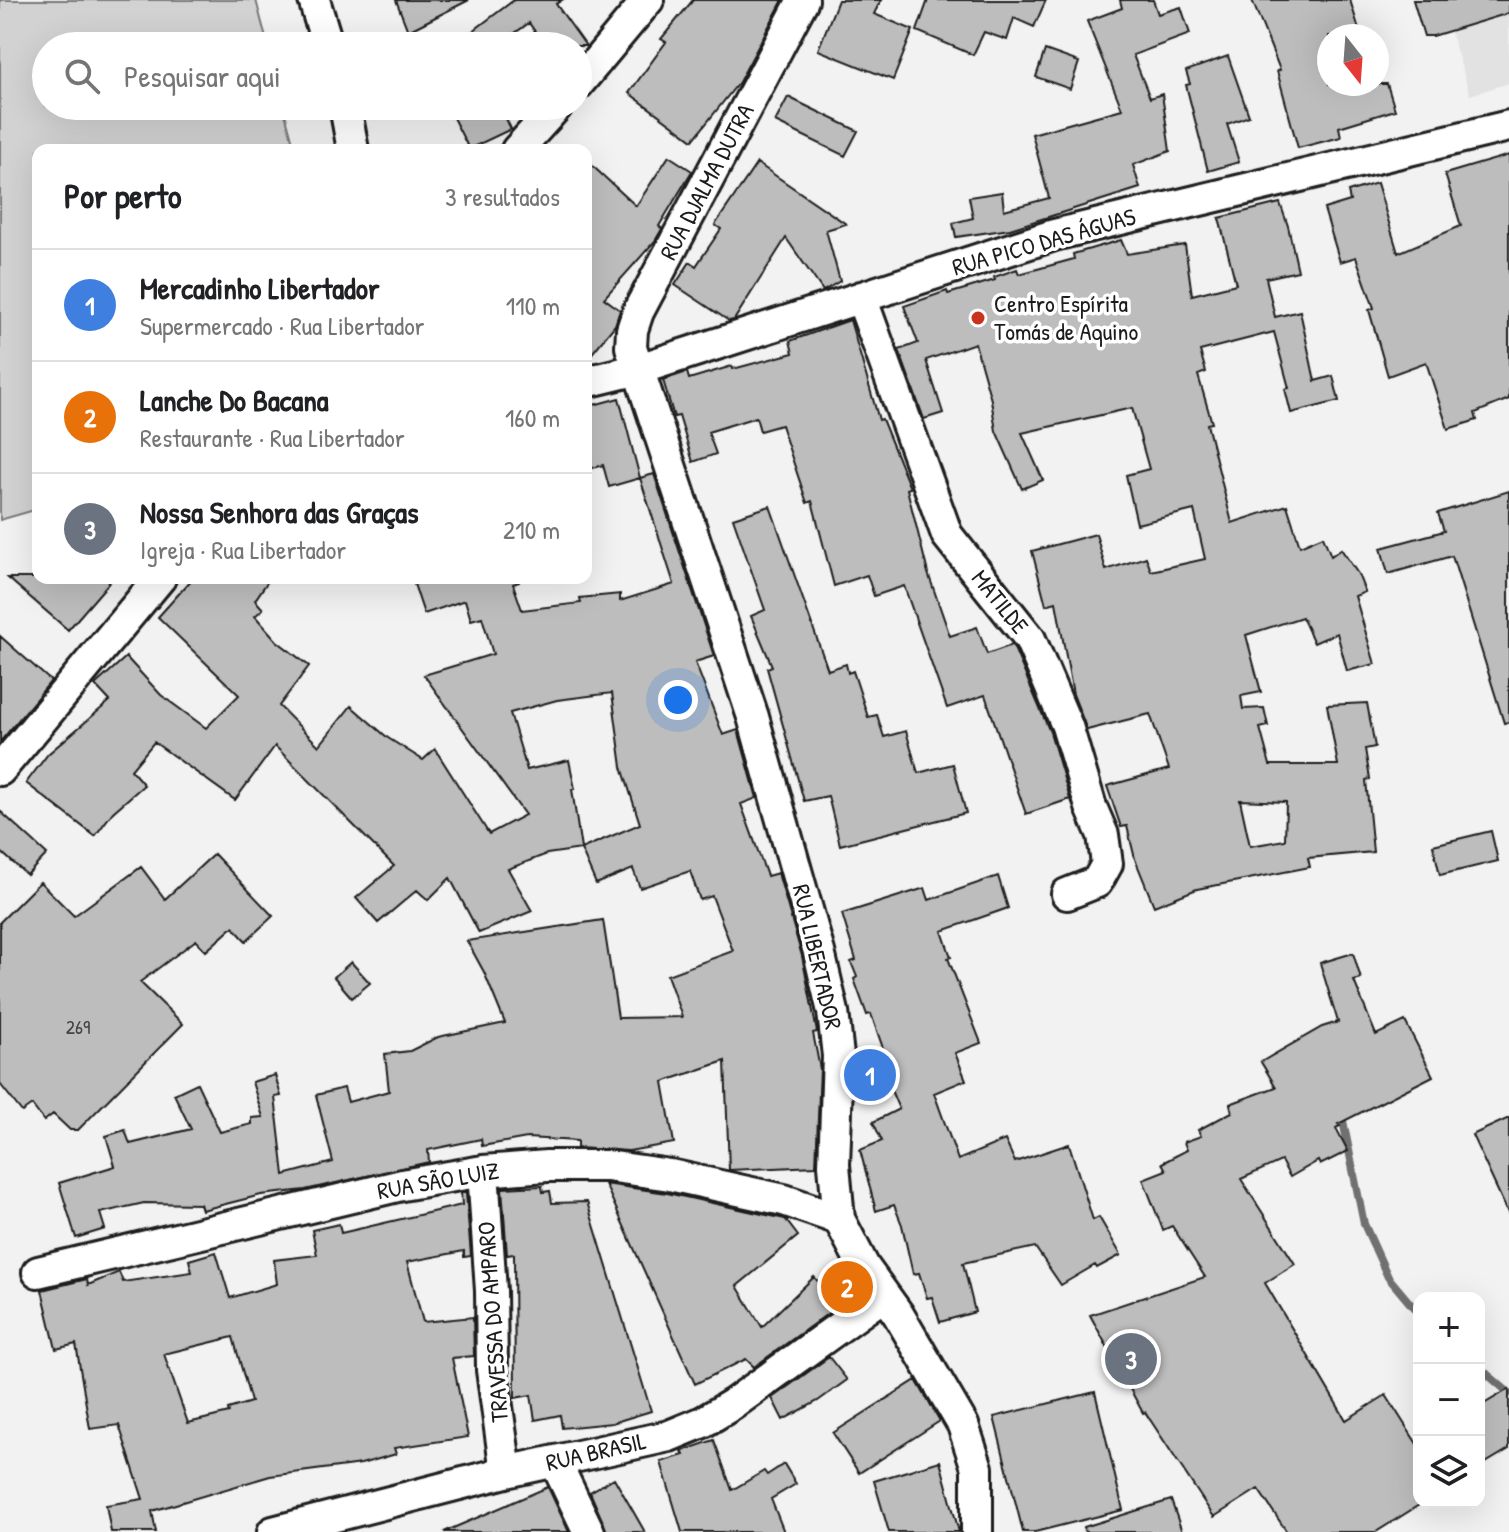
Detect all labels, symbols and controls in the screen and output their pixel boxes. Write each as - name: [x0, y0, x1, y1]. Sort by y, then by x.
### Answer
- north arrow: [1317, 24, 1389, 96]
- search box: [32, 32, 592, 120]
- icon: search: [60, 54, 104, 98]
- text: Pesquisar aqui: [124, 56, 281, 96]
- street label: RUA DJALMA DUTRA: [652, 98, 761, 265]
- text: Por perto: [64, 173, 182, 219]
- text: 3 resultados: [445, 179, 560, 214]
- street label: RUA PICO DAS ÁGUAS: [948, 200, 1139, 283]
- text: Mercadinho Libertador: [140, 268, 379, 308]
- place label: Centro Espírita Tomás de Aquino: [994, 287, 1138, 347]
- text: 1: [85, 288, 95, 323]
- text: 110 m: [506, 288, 560, 323]
- text: Supermercado · Rua Libertador: [140, 308, 425, 343]
- marker: Centro Espírita Tomás de Aquino: [969, 309, 987, 327]
- text: Lanche Do Bacana: [140, 380, 329, 420]
- text: 2: [84, 400, 96, 435]
- text: 160 m: [505, 400, 560, 435]
- text: Restaurante · Rua Libertador: [140, 420, 405, 455]
- text: Nossa Senhora das Graças: [140, 492, 419, 532]
- text: 3: [84, 512, 96, 547]
- text: 210 m: [503, 512, 560, 547]
- text: Igreja · Rua Libertador: [140, 532, 346, 567]
- street label: MATILDE: [965, 563, 1037, 640]
- your location: [658, 680, 698, 720]
- street label: RUA LIBERTADOR: [786, 881, 850, 1033]
- house number: 269: [66, 1013, 90, 1040]
- pin: 1: [844, 1045, 896, 1105]
- street label: RUA SÃO LUIZ: [375, 1154, 501, 1206]
- street label: TRAVESSA DO AMPARO: [469, 1221, 515, 1423]
- pin: 2: [821, 1257, 873, 1317]
- map controls: [1413, 1292, 1485, 1508]
- button: +: [1413, 1292, 1485, 1364]
- pin: 3: [1105, 1329, 1157, 1389]
- button: −: [1413, 1364, 1485, 1436]
- street label: RUA BRASIL: [543, 1424, 649, 1478]
- button: layers: [1413, 1436, 1485, 1508]

